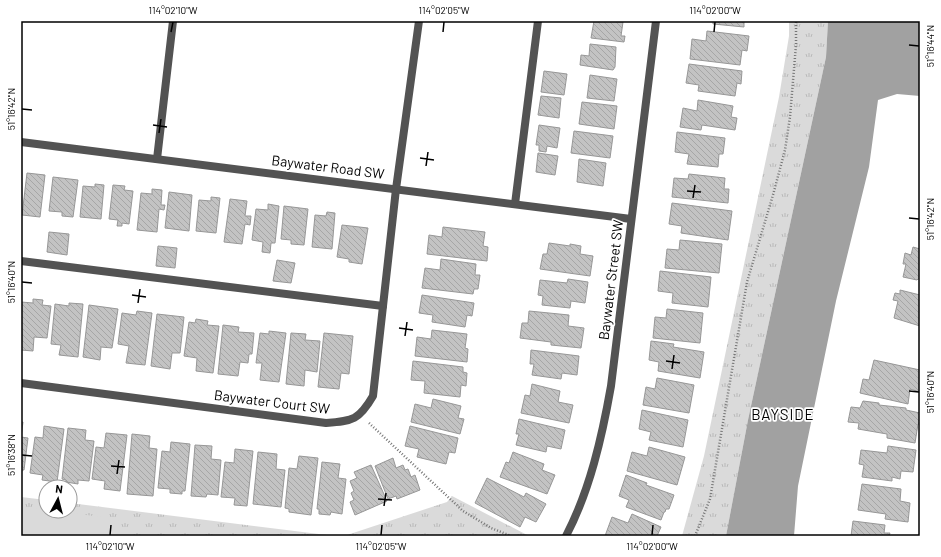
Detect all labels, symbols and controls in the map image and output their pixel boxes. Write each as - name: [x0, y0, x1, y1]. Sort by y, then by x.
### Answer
- text: 114°02'10"W: [148, 4, 198, 16]
- text: 114°02'05"W: [419, 4, 470, 16]
- text: 114°02'00"W: [689, 4, 741, 16]
- text: 51°16'44"N: [924, 25, 936, 67]
- text: 51°16'42"N: [5, 88, 17, 130]
- street label: Baywater Road SW: [271, 151, 385, 182]
- text: 51°16'42"N: [924, 198, 936, 240]
- street label: Baywater Street SW: [595, 219, 626, 341]
- text: 51°16'40"N: [5, 261, 17, 303]
- text: 51°16'40"N: [924, 371, 936, 413]
- street label: Baywater Court SW: [213, 386, 331, 417]
- district label: BAYSIDE: [751, 405, 815, 423]
- text: 51°16'38"N: [5, 434, 17, 476]
- north arrow: [38, 479, 78, 519]
- text: N: [55, 482, 64, 495]
- text: 114°02'10"W: [85, 540, 135, 552]
- text: 114°02'05"W: [356, 540, 407, 552]
- text: 114°02'00"W: [626, 540, 678, 552]

